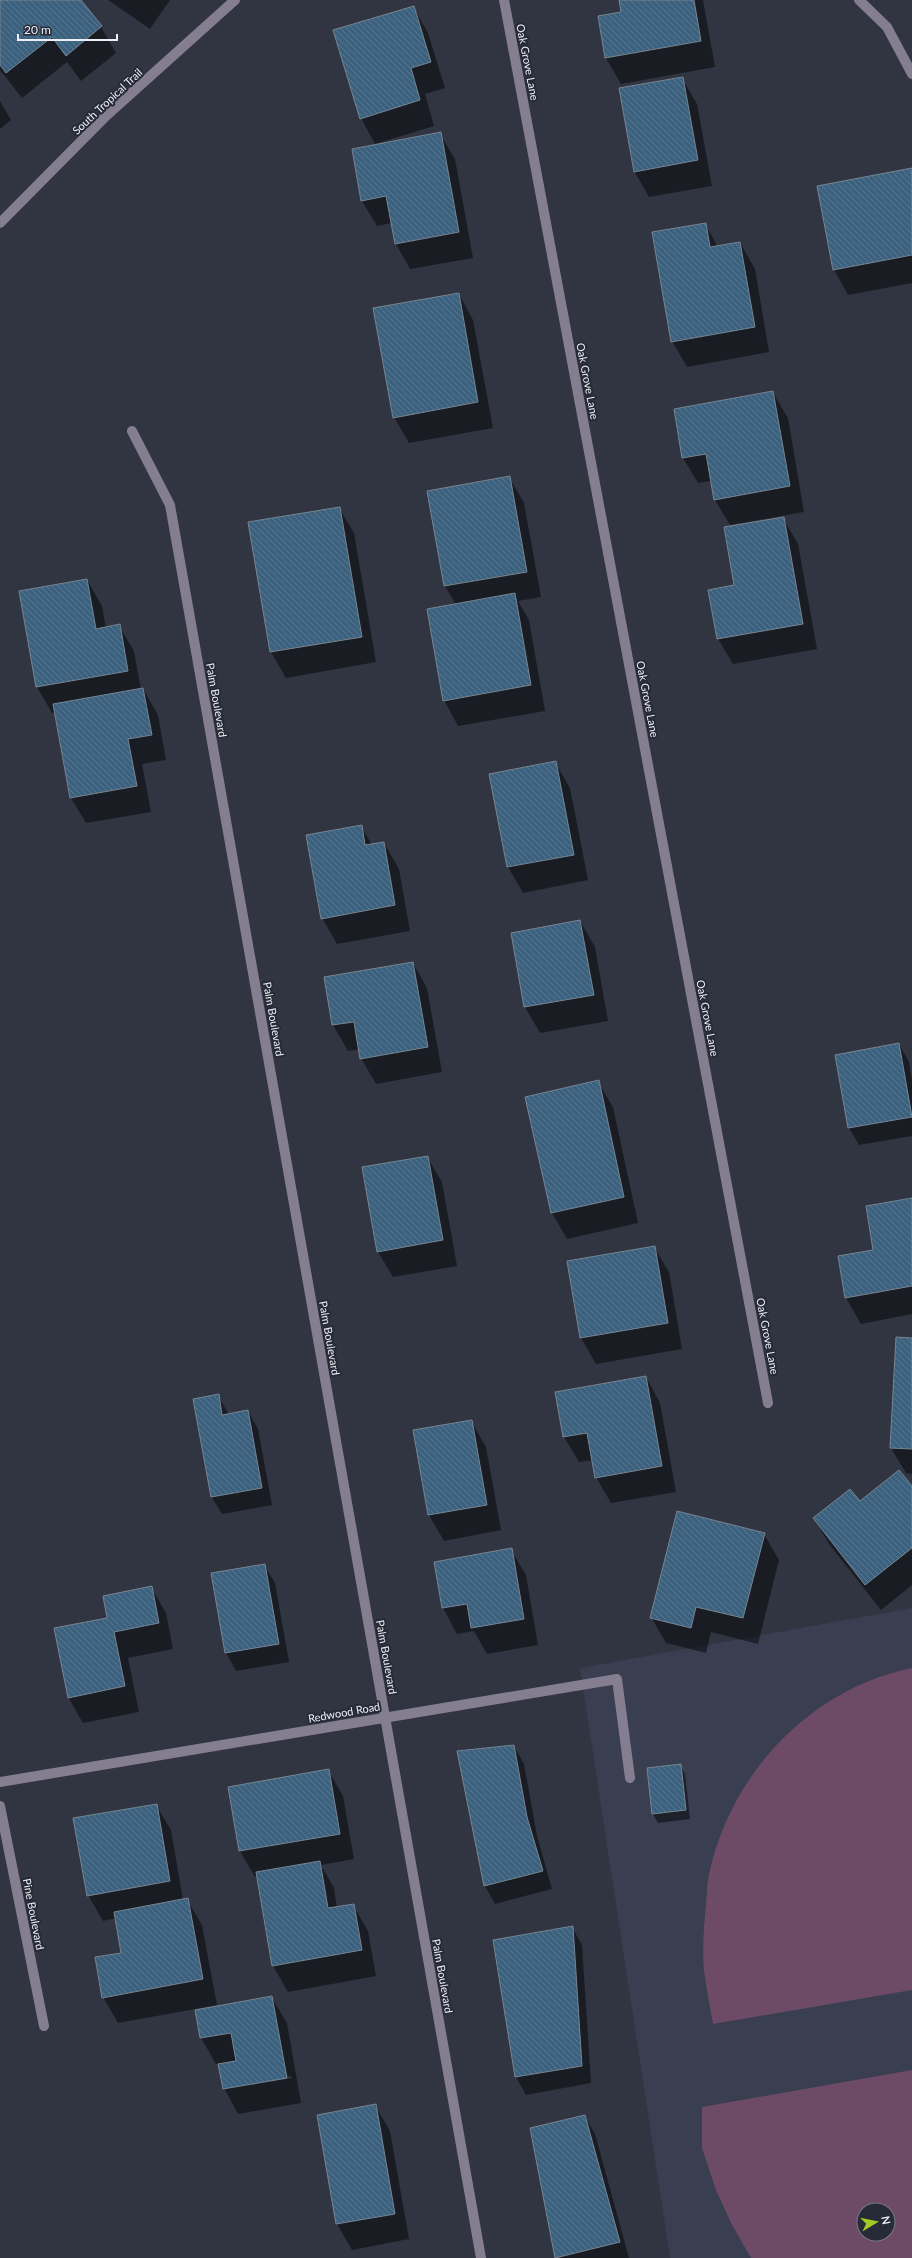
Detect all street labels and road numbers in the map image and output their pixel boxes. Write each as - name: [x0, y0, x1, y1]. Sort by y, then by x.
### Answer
- street label: Oak Grove Lane: [514, 23, 542, 101]
- street label: South Tropical Trail: [69, 65, 145, 137]
- street label: Oak Grove Lane: [574, 342, 602, 420]
- street label: Oak Grove Lane: [634, 660, 662, 738]
- street label: Palm Boulevard: [204, 662, 230, 738]
- street label: Oak Grove Lane: [694, 979, 722, 1057]
- street label: Palm Boulevard: [261, 981, 287, 1057]
- street label: Oak Grove Lane: [754, 1297, 782, 1375]
- street label: Palm Boulevard: [317, 1300, 343, 1376]
- street label: Palm Boulevard: [374, 1619, 400, 1695]
- street label: Redwood Road: [307, 1699, 381, 1725]
- street label: Pine Boulevard: [21, 1877, 47, 1951]
- street label: Palm Boulevard: [430, 1938, 456, 2014]

